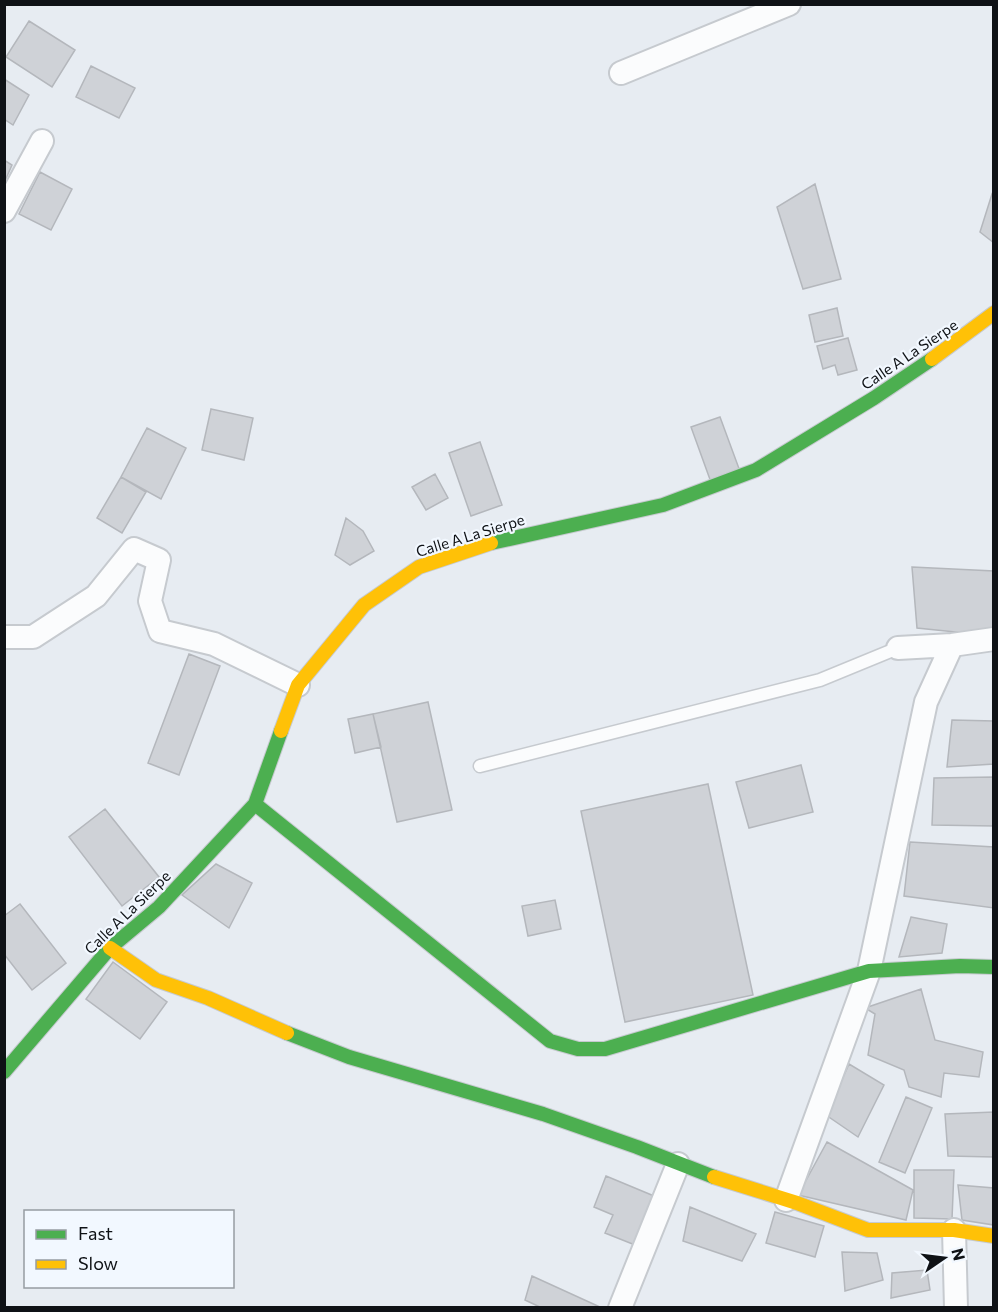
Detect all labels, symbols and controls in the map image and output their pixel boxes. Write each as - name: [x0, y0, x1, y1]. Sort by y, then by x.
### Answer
- street label: Calle A La Sierpe: [857, 315, 961, 393]
- street label: Calle A La Sierpe: [414, 510, 526, 560]
- street label: Calle A La Sierpe: [80, 866, 174, 958]
- legend: [24, 1210, 234, 1288]
- text: Fast: [78, 1222, 113, 1244]
- north arrow: [914, 1228, 974, 1288]
- text: N: [948, 1246, 970, 1262]
- text: Slow: [78, 1252, 118, 1274]

